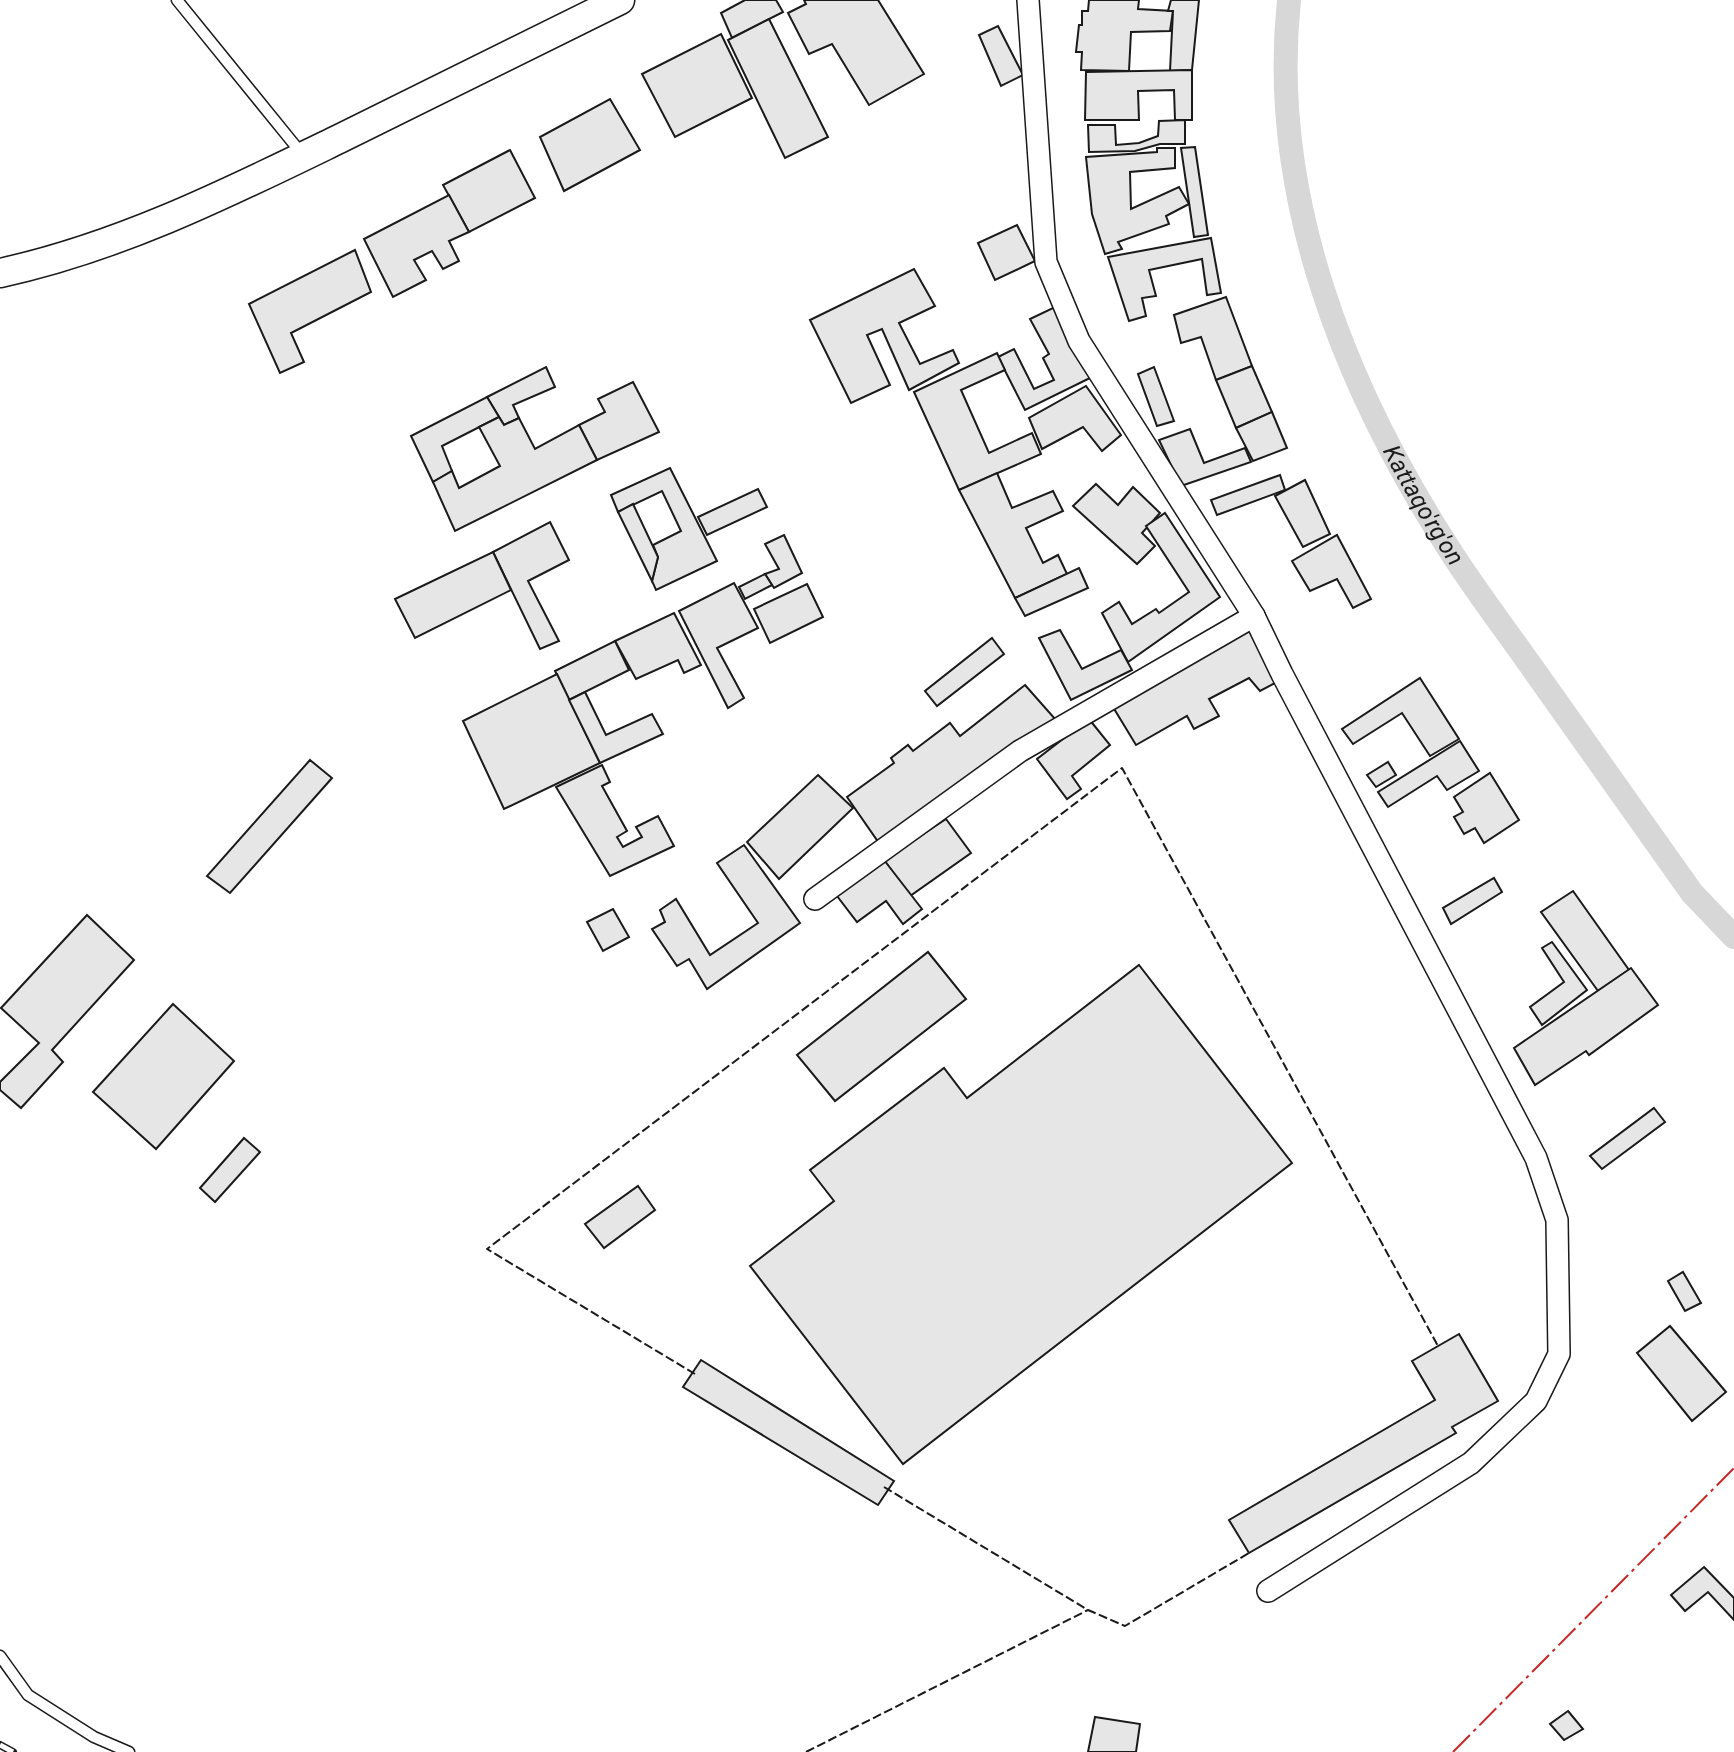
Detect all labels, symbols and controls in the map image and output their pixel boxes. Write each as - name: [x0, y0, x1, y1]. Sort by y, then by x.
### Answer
- water label: Kattaqo'rg'on: [1377, 440, 1470, 570]

